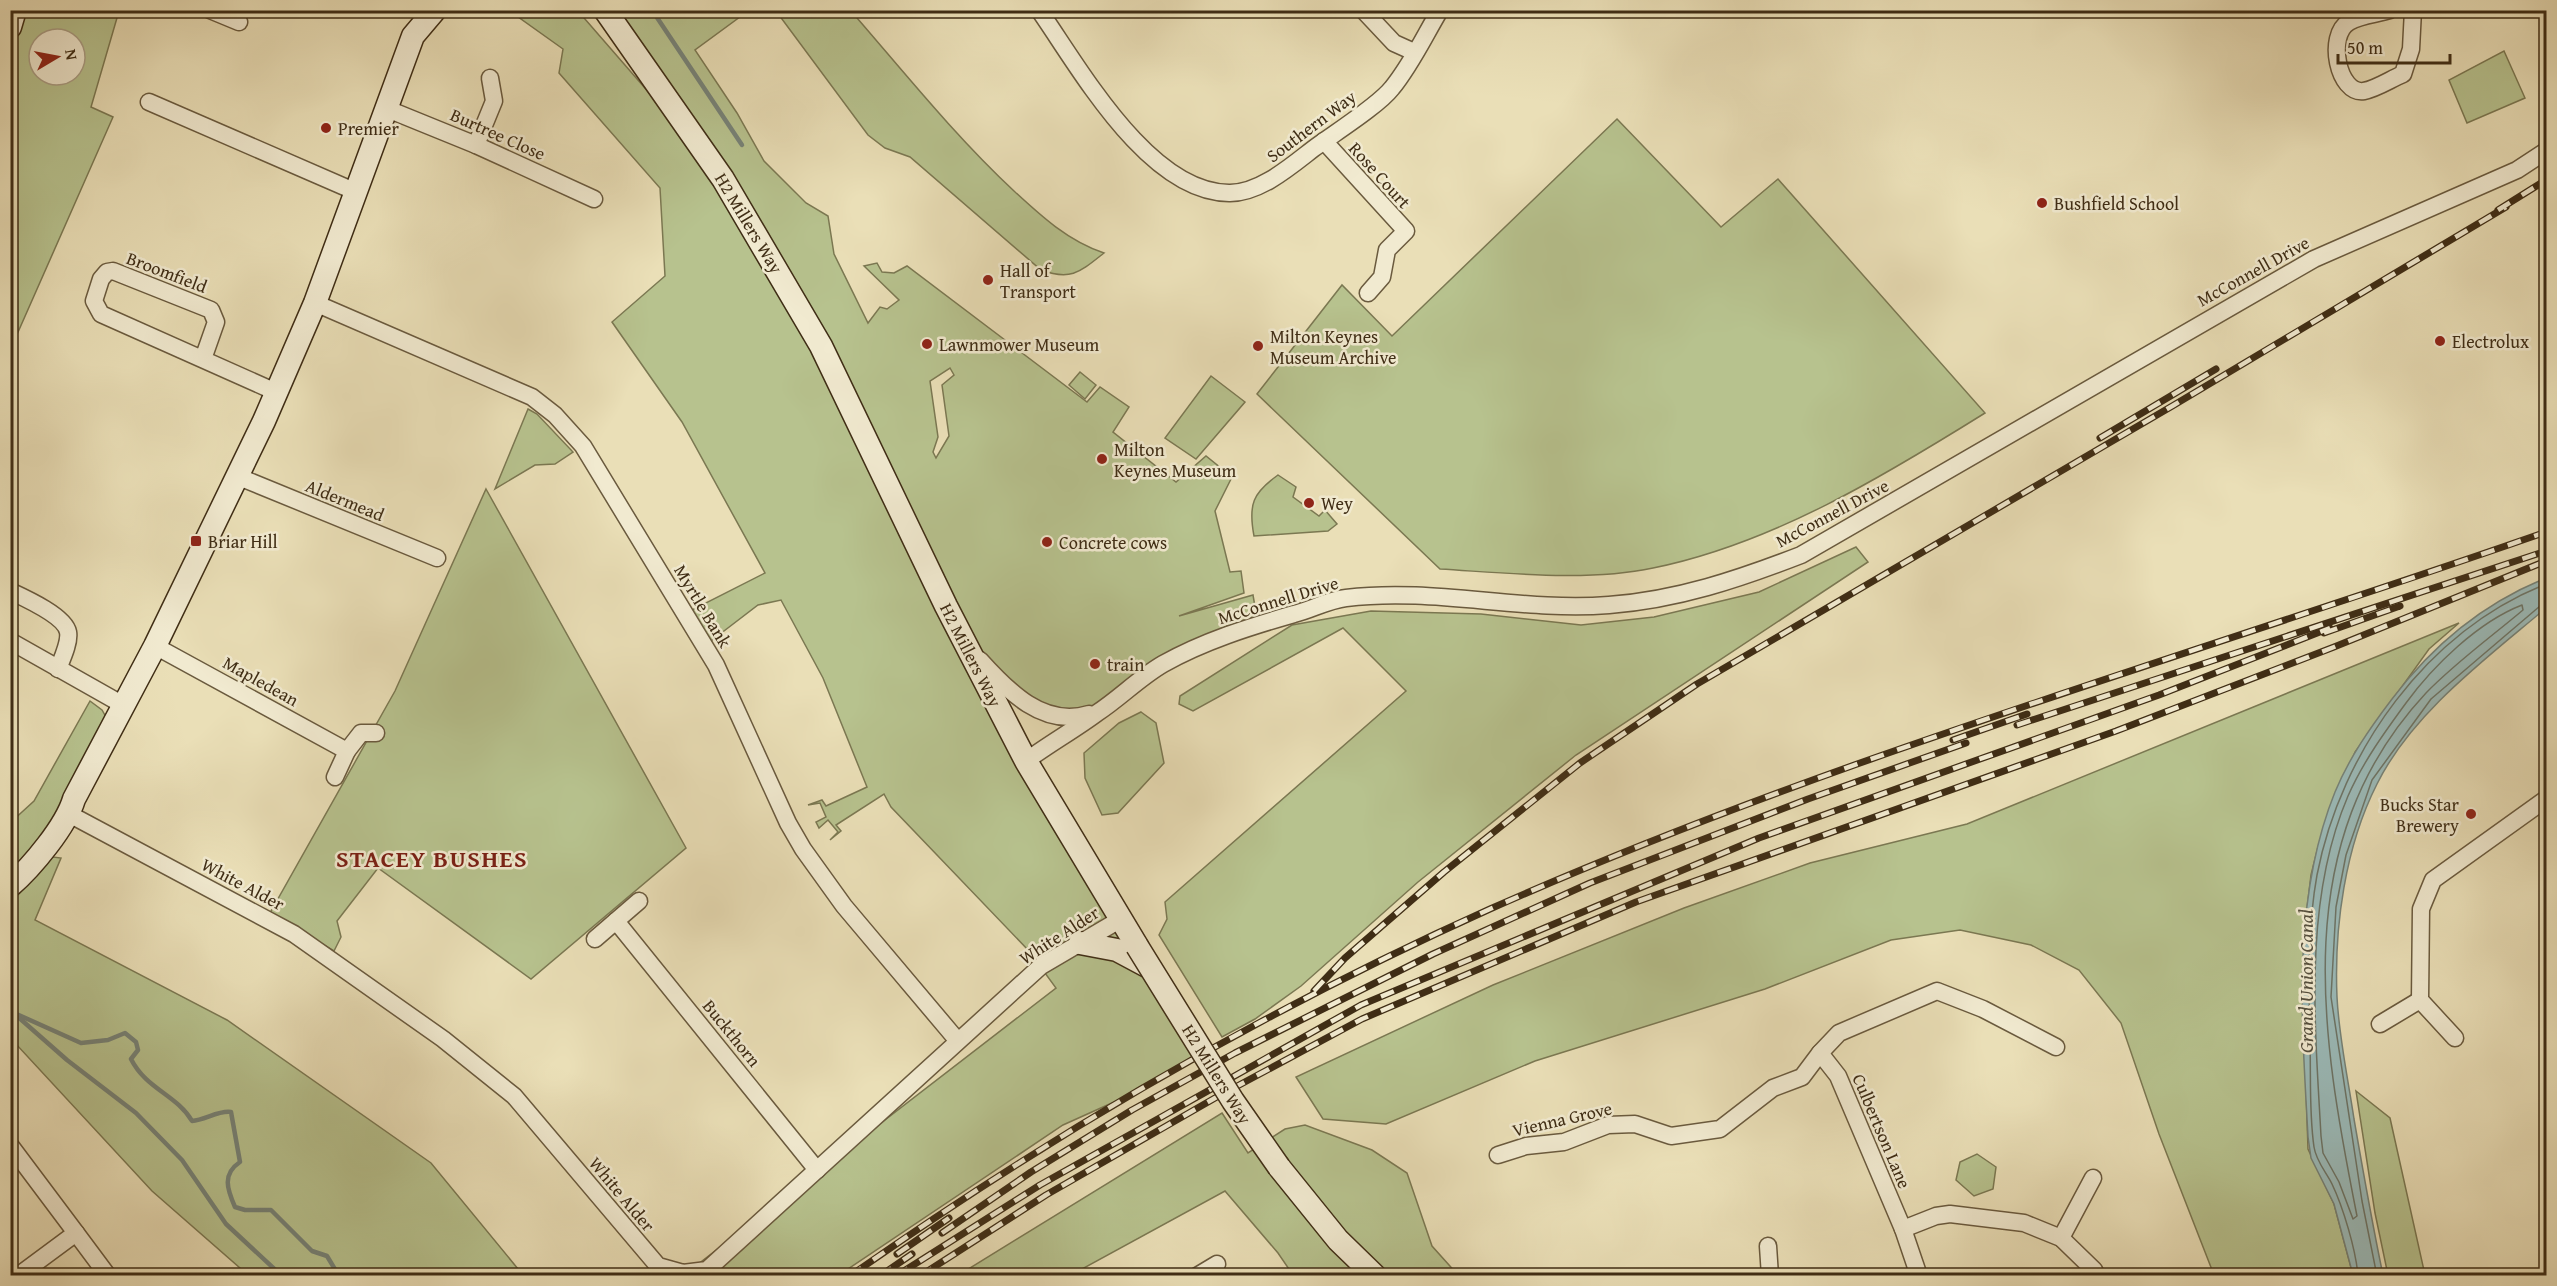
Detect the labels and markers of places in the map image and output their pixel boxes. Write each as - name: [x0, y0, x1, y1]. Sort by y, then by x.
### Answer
- place label: Premier: [338, 115, 399, 142]
- marker: Premier: [319, 121, 333, 135]
- place label: Bushfield School: [2054, 190, 2179, 217]
- marker: Bushfield School: [2035, 196, 2049, 210]
- place label: Hall of Transport: [1000, 257, 1076, 305]
- marker: Hall of Transport: [981, 273, 995, 287]
- place label: Milton Keynes Museum Archive: [1270, 323, 1396, 371]
- place label: Electrolux: [2452, 328, 2530, 355]
- place label: Lawnmower Museum: [939, 331, 1100, 358]
- marker: Electrolux: [2433, 334, 2447, 348]
- marker: Lawnmower Museum: [920, 337, 934, 351]
- marker: Milton Keynes Museum Archive: [1251, 339, 1265, 353]
- place label: Milton Keynes Museum: [1114, 436, 1237, 484]
- marker: Milton Keynes Museum: [1095, 452, 1109, 466]
- place label: Wey: [1321, 490, 1353, 517]
- marker: Wey: [1302, 496, 1316, 510]
- place label: Briar Hill: [208, 528, 278, 555]
- place label: Concrete cows: [1059, 529, 1167, 556]
- marker: Briar Hill: [189, 534, 203, 548]
- marker: Concrete cows: [1040, 535, 1054, 549]
- place label: train: [1107, 651, 1144, 678]
- marker: train: [1088, 657, 1102, 671]
- place label: Bucks Star Brewery: [2380, 791, 2460, 839]
- marker: Bucks Star Brewery: [2464, 807, 2478, 821]

